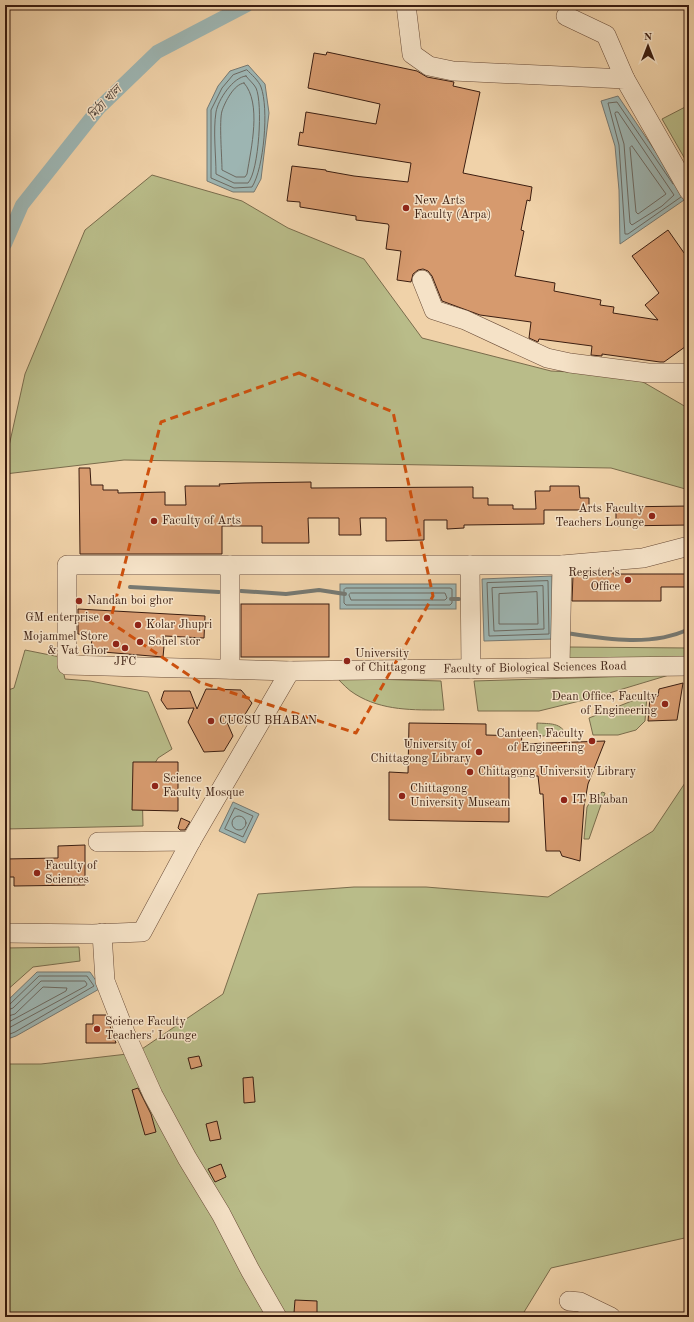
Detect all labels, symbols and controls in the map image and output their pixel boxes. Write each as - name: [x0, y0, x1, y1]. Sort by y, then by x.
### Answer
- north arrow: [628, 26, 668, 66]
- text: N: [644, 32, 653, 43]
- water label: মিঠা খাল: [85, 80, 126, 123]
- place label: New Arts Faculty (Arpa): [414, 195, 491, 221]
- marker: New Arts Faculty (Arpa): [401, 203, 411, 213]
- place label: Arts Faculty Teachers Lounge: [555, 503, 645, 529]
- marker: Arts Faculty Teachers Lounge: [647, 511, 657, 521]
- place label: Faculty of Arts: [162, 515, 241, 527]
- marker: Faculty of Arts: [149, 516, 159, 526]
- place label: Register's Office: [568, 567, 620, 593]
- marker: Register's Office: [623, 575, 633, 585]
- place label: Nandan boi ghor: [87, 595, 173, 607]
- marker: Nandan boi ghor: [74, 596, 84, 606]
- place label: GM enterprise: [25, 612, 99, 624]
- marker: GM enterprise: [102, 613, 112, 623]
- place label: Kolar Jhupri: [146, 619, 212, 631]
- marker: Kolar Jhupri: [133, 620, 143, 630]
- place label: Mojammel Store & Vat Ghor: [23, 631, 108, 657]
- place label: Sohel stor: [148, 636, 200, 648]
- marker: Sohel stor: [135, 637, 145, 647]
- marker: Mojammel Store & Vat Ghor: [111, 639, 121, 649]
- marker: JFC: [120, 643, 130, 653]
- place label: University of Chittagong: [355, 648, 426, 674]
- place label: JFC: [114, 656, 136, 668]
- marker: University of Chittagong: [342, 656, 352, 666]
- street label: Faculty of Biological Sciences Road: [443, 660, 627, 676]
- place label: Dean Office, Faculty of Engineering: [551, 691, 658, 717]
- marker: Dean Office, Faculty of Engineering: [660, 699, 670, 709]
- place label: CUCSU BHABAN: [219, 715, 317, 727]
- marker: CUCSU BHABAN: [206, 716, 216, 726]
- place label: Canteen, Faculty of Engineering: [496, 728, 585, 754]
- marker: Canteen, Faculty of Engineering: [587, 736, 597, 746]
- place label: University of Chittagong Library: [371, 739, 472, 765]
- marker: University of Chittagong Library: [474, 747, 484, 757]
- place label: Chittagong University Library: [478, 766, 637, 778]
- marker: Chittagong University Library: [465, 767, 475, 777]
- place label: Science Faculty Mosque: [163, 773, 245, 799]
- marker: Science Faculty Mosque: [150, 781, 160, 791]
- place label: Chittagong University Museam: [410, 783, 511, 809]
- marker: Chittagong University Museam: [397, 791, 407, 801]
- place label: IT Bhaban: [572, 794, 628, 806]
- marker: IT Bhaban: [559, 795, 569, 805]
- place label: Faculty of Sciences: [45, 860, 98, 886]
- marker: Faculty of Sciences: [32, 868, 42, 878]
- place label: Science Faculty Teachers' Lounge: [105, 1016, 197, 1042]
- marker: Science Faculty Teachers' Lounge: [92, 1024, 102, 1034]

